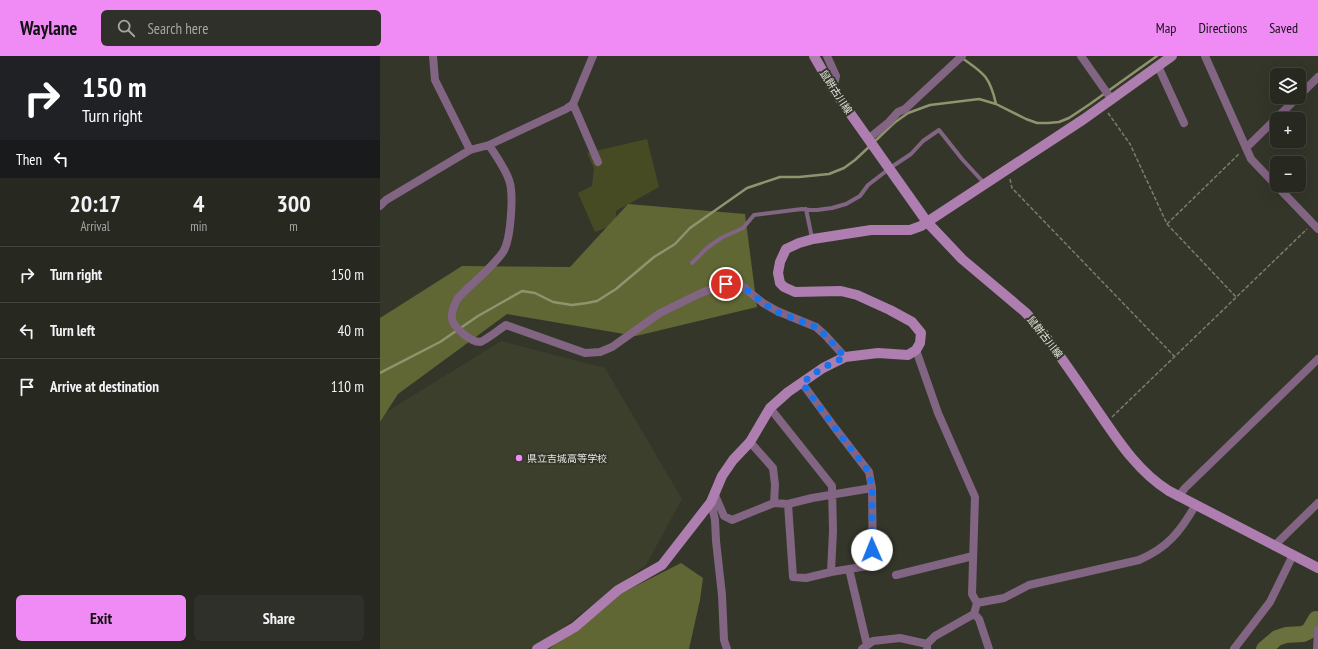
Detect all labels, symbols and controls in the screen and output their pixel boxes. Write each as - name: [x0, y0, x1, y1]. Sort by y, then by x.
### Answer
- search box: [101, 10, 381, 46]
- text: Waylane: [20, 16, 77, 40]
- icon: search: [115, 17, 137, 39]
- text: Search here: [147, 19, 208, 38]
- text: Map: [1156, 19, 1176, 37]
- text: Directions: [1198, 19, 1247, 37]
- text: Saved: [1269, 19, 1298, 37]
- street label: 鼠餅古川線: [817, 67, 855, 117]
- text: 150 m: [82, 68, 146, 105]
- map controls: [1270, 68, 1306, 192]
- button: layers: [1270, 68, 1306, 104]
- icon: right: [16, 72, 68, 124]
- text: Turn right: [82, 104, 142, 127]
- button: +: [1270, 112, 1306, 148]
- icon: left: [50, 148, 72, 170]
- text: Then: [16, 150, 42, 169]
- button: −: [1270, 156, 1306, 192]
- text: 20:17: [69, 188, 121, 219]
- text: 4: [193, 188, 204, 219]
- text: 300: [276, 188, 311, 219]
- text: Arrival: [80, 218, 110, 235]
- text: min: [190, 218, 207, 235]
- text: m: [289, 218, 298, 235]
- icon: right: [16, 264, 38, 286]
- text: Turn right: [50, 265, 102, 284]
- text: 150 m: [331, 265, 364, 284]
- pin: [709, 267, 743, 301]
- icon: arrive: [715, 273, 737, 295]
- street label: 鼠餅古川線: [1024, 313, 1066, 361]
- icon: left: [16, 320, 38, 342]
- text: Turn left: [50, 321, 95, 340]
- text: 40 m: [338, 321, 364, 340]
- icon: arrive: [16, 376, 38, 398]
- text: Arrive at destination: [50, 377, 159, 396]
- text: 110 m: [331, 377, 364, 396]
- place label: 県立吉城高等学校: [527, 452, 607, 465]
- marker: 県立吉城高等学校: [514, 453, 524, 463]
- position arrow: [851, 529, 893, 571]
- button: Exit: [16, 595, 186, 641]
- button: Share: [194, 595, 364, 641]

